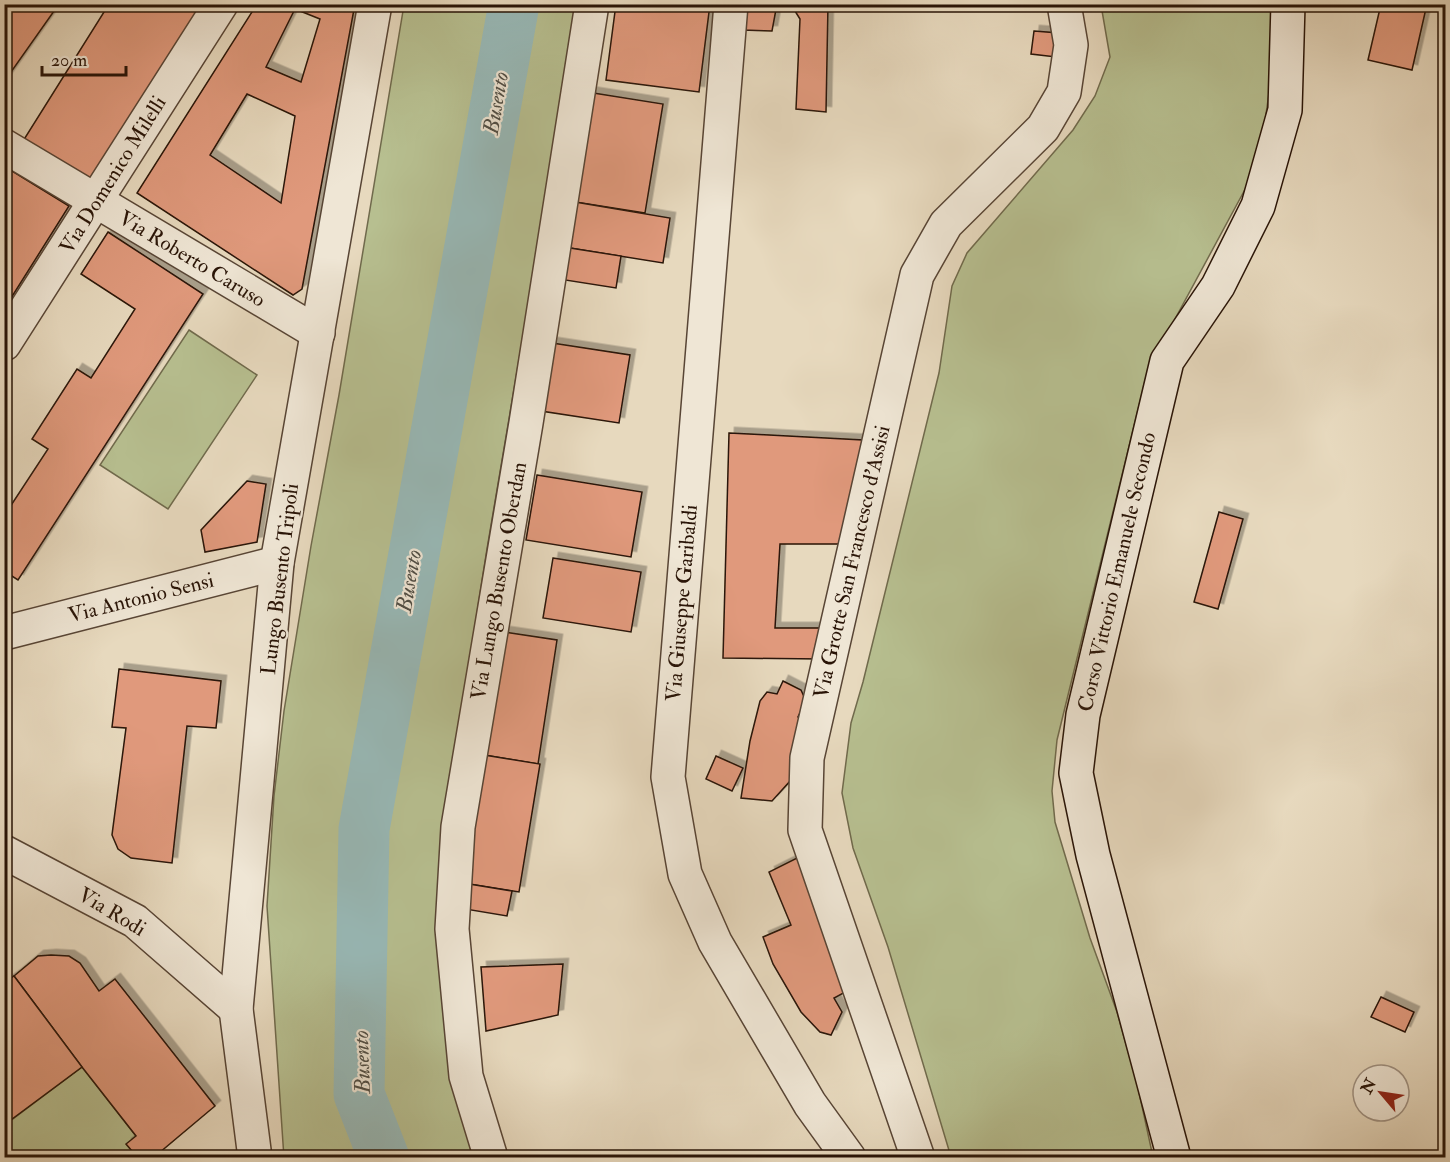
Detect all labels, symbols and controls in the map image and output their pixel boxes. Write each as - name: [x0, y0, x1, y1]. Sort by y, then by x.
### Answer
- scale bar: [42, 39, 126, 77]
- text: 20 m: [51, 49, 87, 72]
- water label: Busento: [477, 69, 515, 137]
- street label: Via Domenico Milelli: [54, 91, 173, 259]
- street label: Via Roberto Caruso: [114, 205, 270, 313]
- street label: Via Grotte San Francesco d'Assisi: [807, 422, 897, 701]
- street label: Corso Vittorio Emanuele Secondo: [1072, 430, 1162, 714]
- street label: Via Lungo Busento Oberdan: [465, 460, 533, 702]
- street label: Lungo Busento Tripoli: [255, 481, 305, 676]
- street label: Via Giuseppe Garibaldi: [660, 503, 704, 703]
- water label: Busento: [390, 547, 428, 615]
- street label: Via Antonio Sensi: [65, 567, 217, 629]
- street label: Via Rodi: [73, 881, 151, 943]
- water label: Busento: [347, 1030, 377, 1095]
- north arrow: [1351, 1063, 1411, 1123]
- text: N: [1356, 1075, 1381, 1098]

